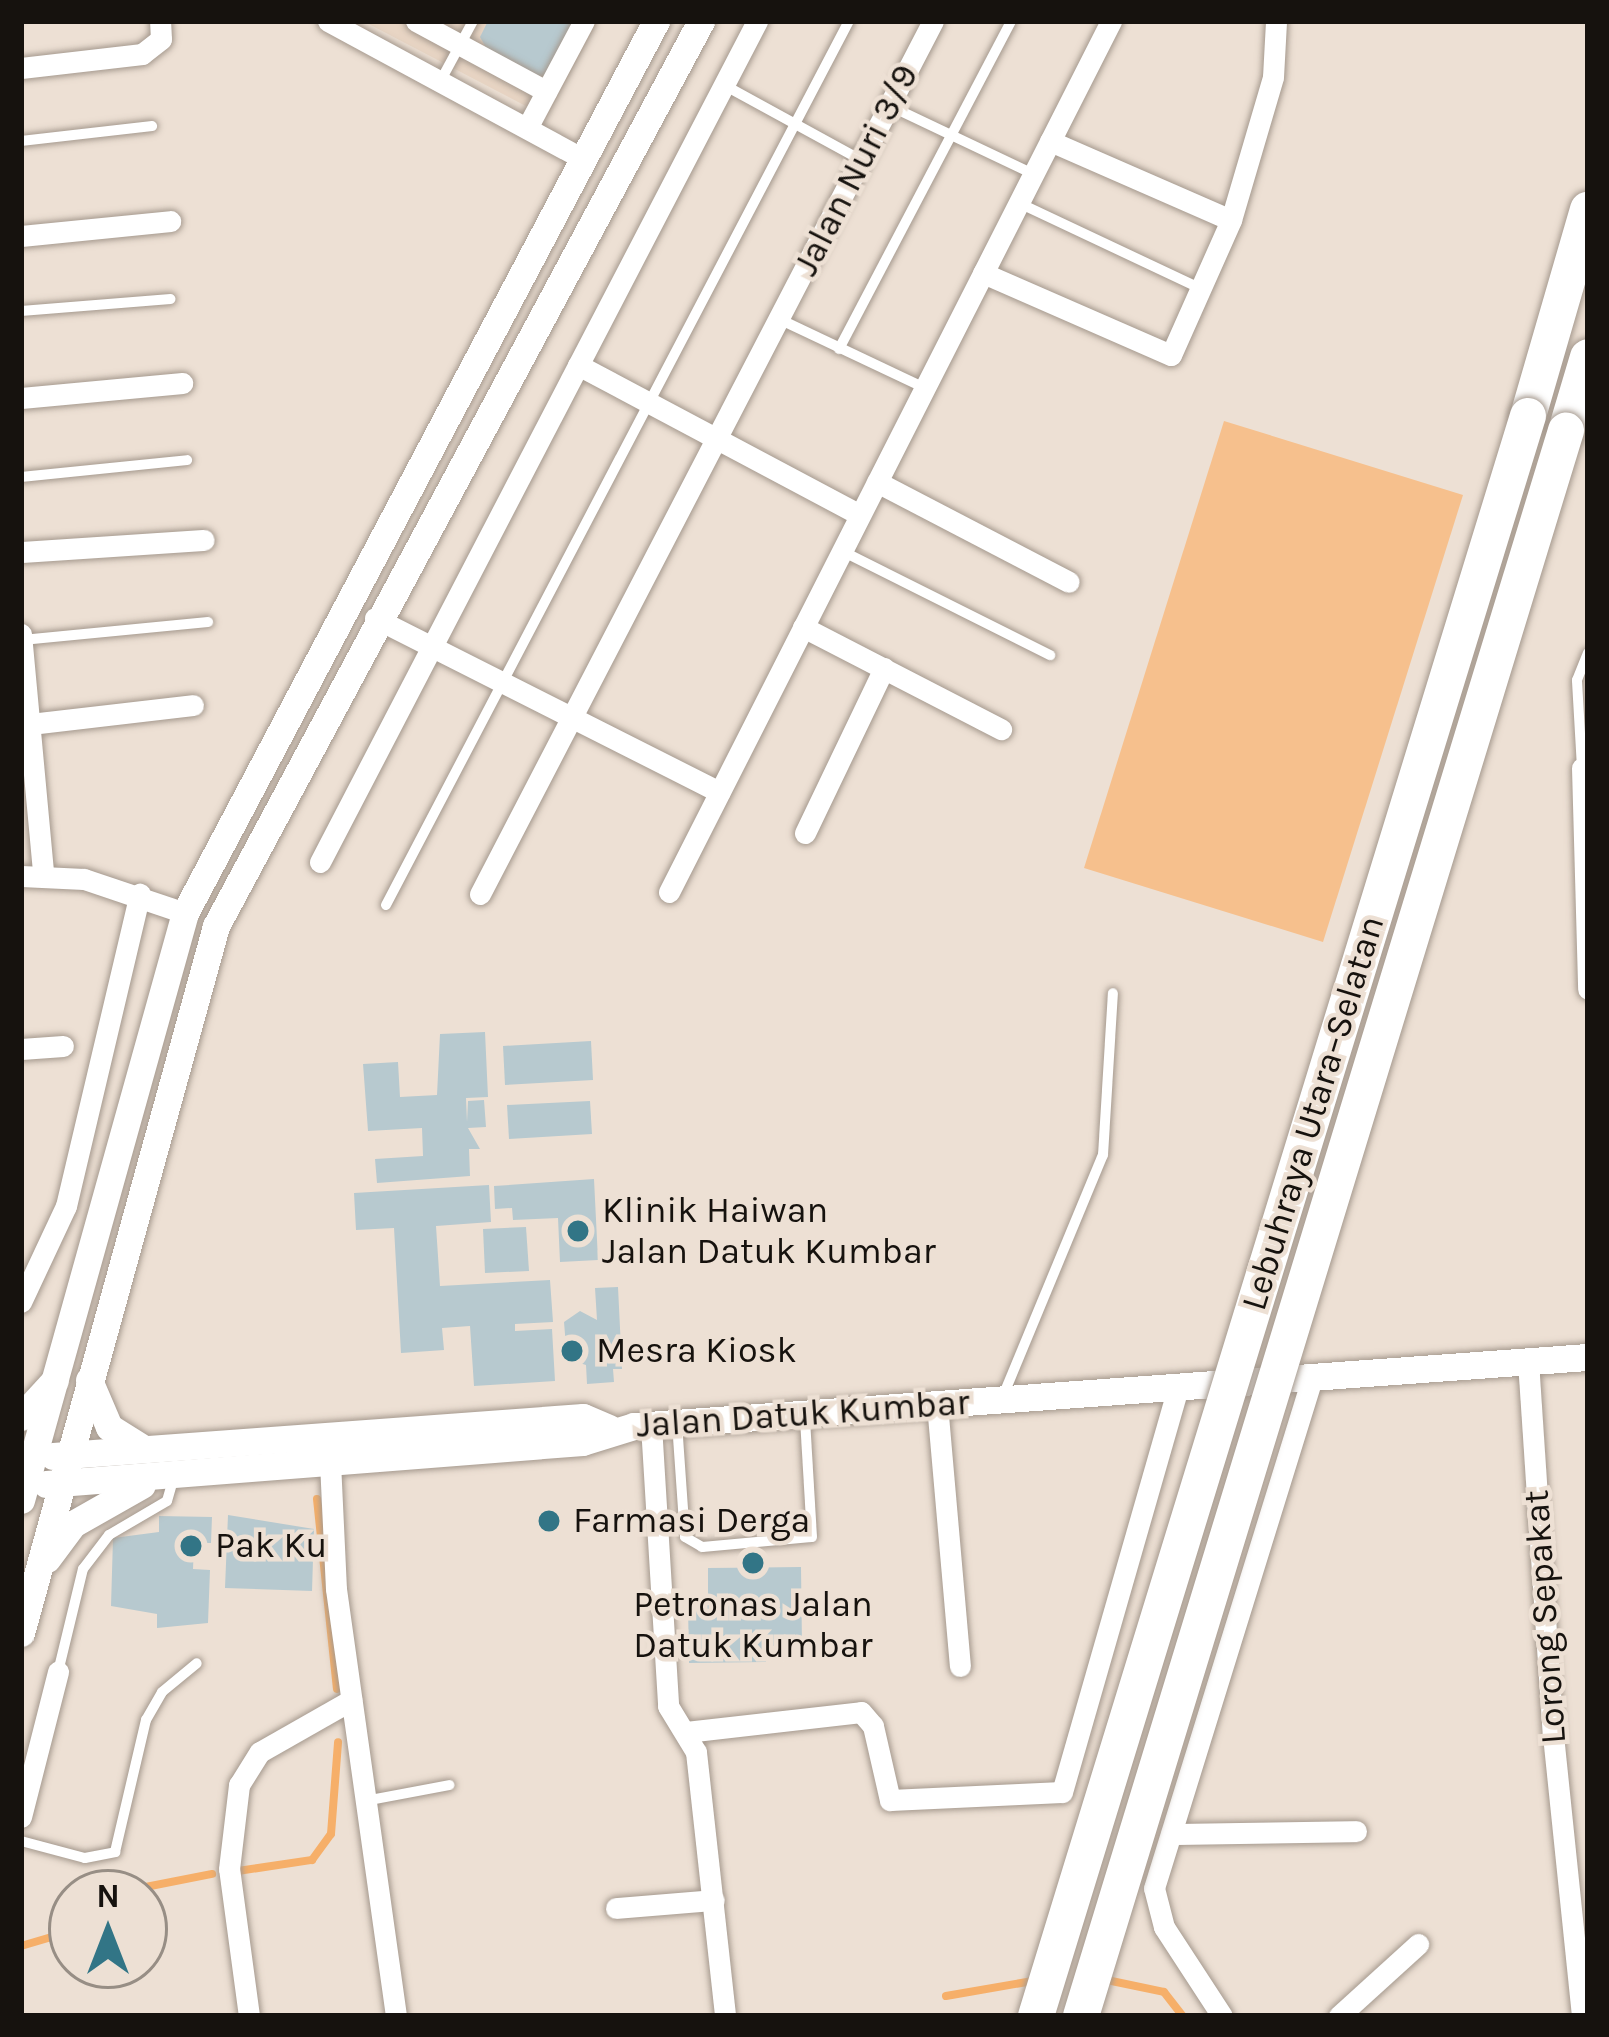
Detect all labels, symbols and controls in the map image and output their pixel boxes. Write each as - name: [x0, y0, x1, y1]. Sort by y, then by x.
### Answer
- street label: Jalan Nuri 3/9: [784, 57, 928, 283]
- street label: Lebuhraya Utara–Selatan: [1232, 911, 1394, 1315]
- place label: Klinik Haiwan Jalan Datuk Kumbar: [602, 1188, 936, 1273]
- marker: Klinik Haiwan Jalan Datuk Kumbar: [565, 1218, 591, 1244]
- place label: Mesra Kiosk: [596, 1329, 797, 1373]
- marker: Mesra Kiosk: [559, 1338, 585, 1364]
- street label: Jalan Datuk Kumbar: [635, 1381, 971, 1447]
- street label: Lorong Sepakat: [1515, 1489, 1575, 1745]
- place label: Farmasi Derga: [573, 1499, 810, 1543]
- marker: Farmasi Derga: [536, 1508, 562, 1534]
- place label: Pak Ku: [215, 1524, 327, 1568]
- marker: Pak Ku: [178, 1533, 204, 1559]
- marker: Petronas Jalan Datuk Kumbar: [740, 1550, 766, 1576]
- place label: Petronas Jalan Datuk Kumbar: [633, 1582, 873, 1667]
- north arrow: [48, 1869, 168, 1989]
- text: N: [96, 1877, 120, 1915]

